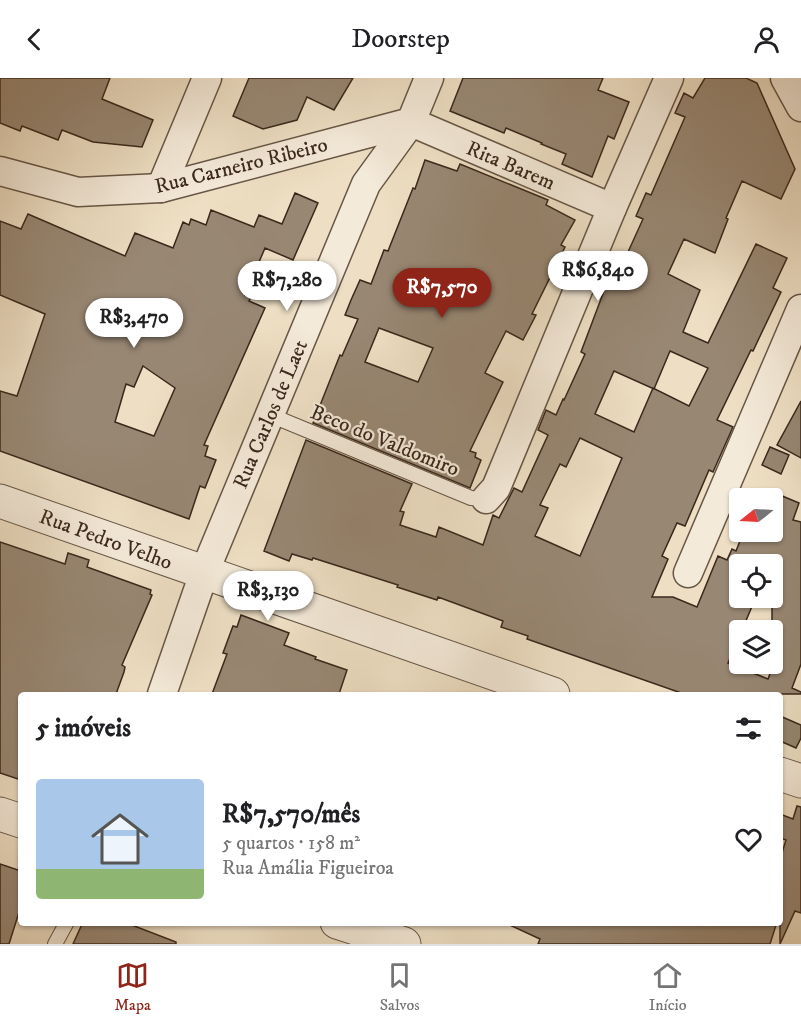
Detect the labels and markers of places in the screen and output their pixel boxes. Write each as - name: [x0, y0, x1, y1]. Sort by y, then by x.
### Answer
- pin: R$6,840: [543, 251, 653, 302]
- pin: R$7,280: [232, 261, 342, 312]
- pin: R$7,570: [387, 268, 497, 319]
- pin: R$3,470: [79, 298, 189, 349]
- pin: R$3,130: [213, 571, 323, 622]

